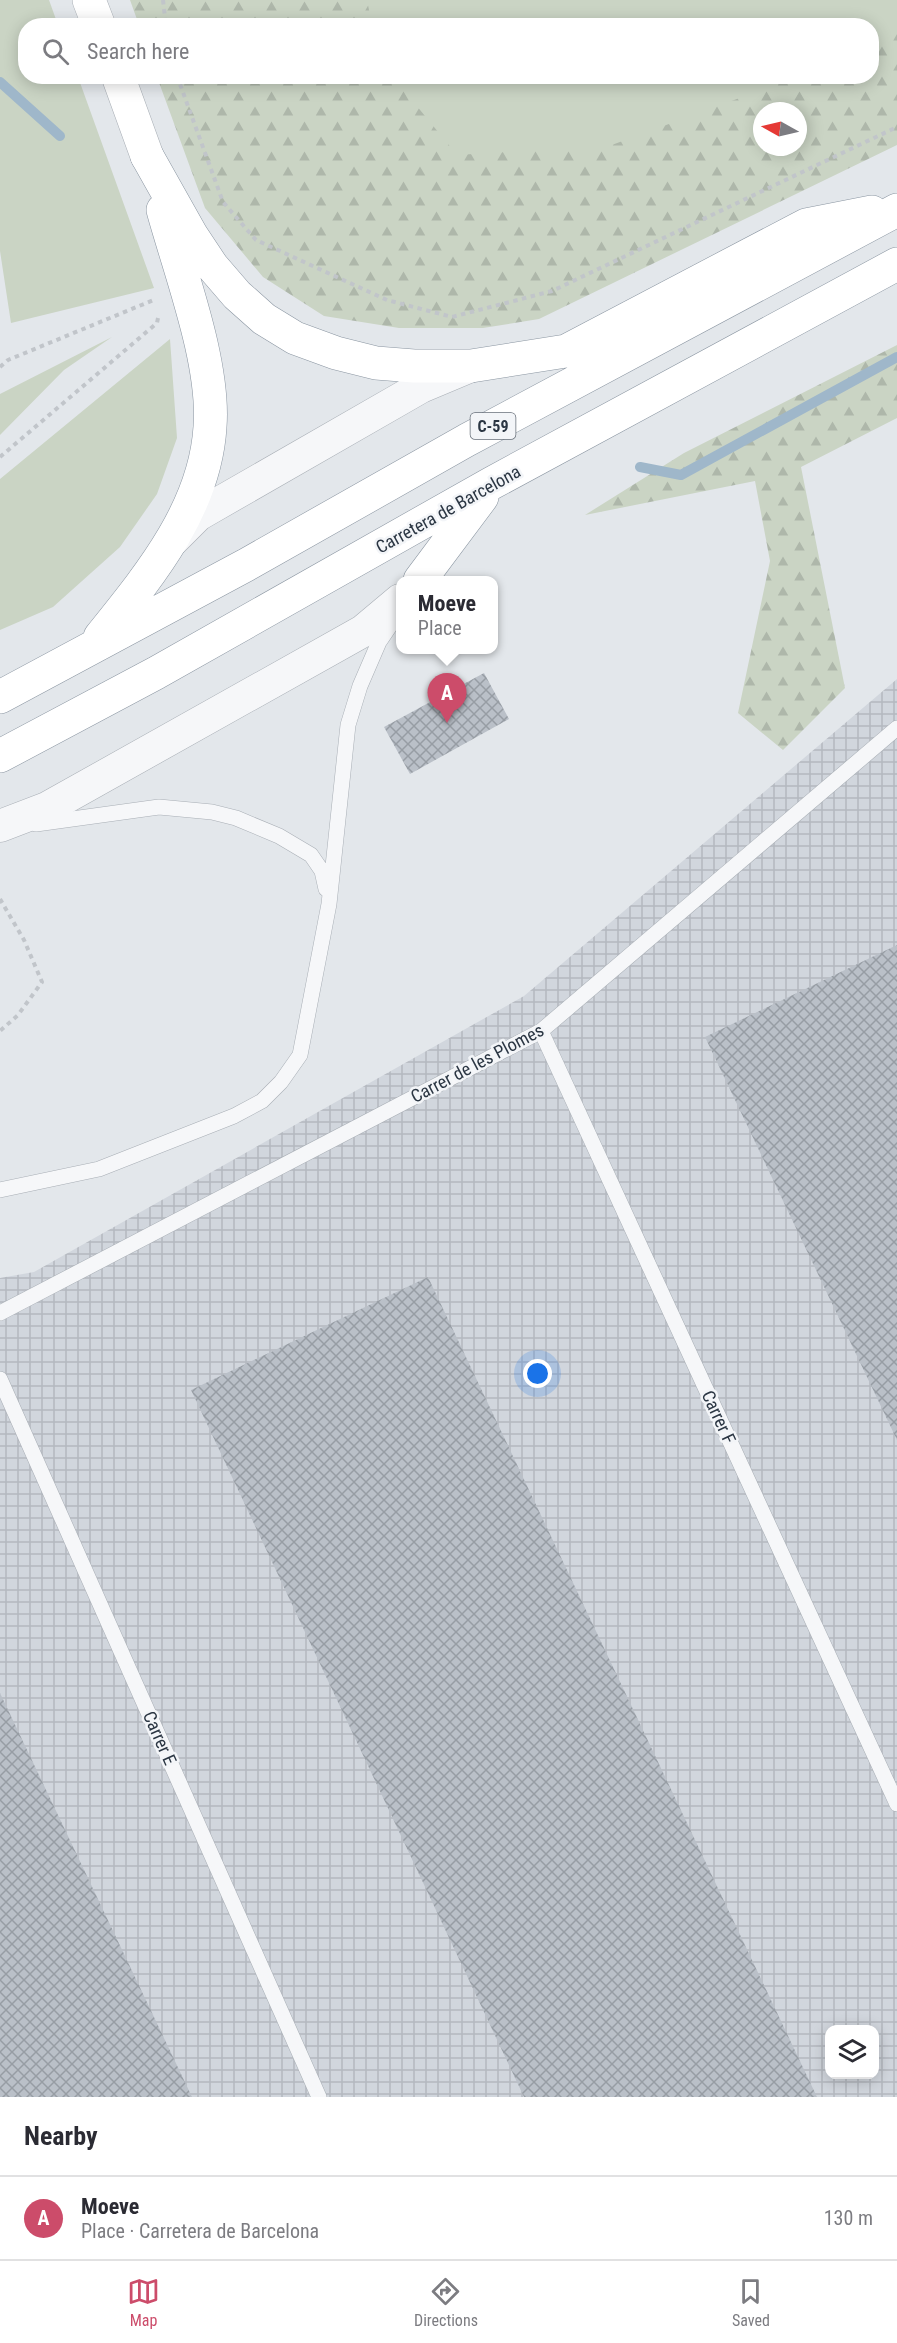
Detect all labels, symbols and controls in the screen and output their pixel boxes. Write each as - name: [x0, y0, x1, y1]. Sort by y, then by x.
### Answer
- search box: [18, 18, 879, 84]
- icon: search: [39, 35, 72, 68]
- text: Search here: [87, 39, 189, 64]
- north arrow: [753, 102, 807, 156]
- road number: C-59: [470, 413, 516, 439]
- street label: Carretera de Barcelona: [372, 460, 524, 558]
- popup: [396, 576, 498, 654]
- text: Moeve: [418, 591, 476, 616]
- text: Place: [418, 616, 462, 640]
- pin: A: [428, 674, 466, 723]
- street label: Carrer de les Plomes: [407, 1019, 547, 1107]
- your location: [523, 1359, 552, 1388]
- street label: Carrer F: [698, 1387, 741, 1447]
- street label: Carrer E: [139, 1708, 181, 1768]
- map controls: [825, 2025, 879, 2079]
- button: layers: [825, 2025, 879, 2079]
- text: Nearby: [24, 2121, 98, 2151]
- text: Moeve: [81, 2194, 139, 2219]
- text: A: [38, 2206, 49, 2230]
- text: 130 m: [824, 2206, 873, 2230]
- text: Place · Carretera de Barcelona: [81, 2219, 319, 2243]
- tab: Map: [127, 2275, 160, 2330]
- tab: Directions: [414, 2275, 478, 2330]
- tab: Saved: [732, 2275, 770, 2330]

